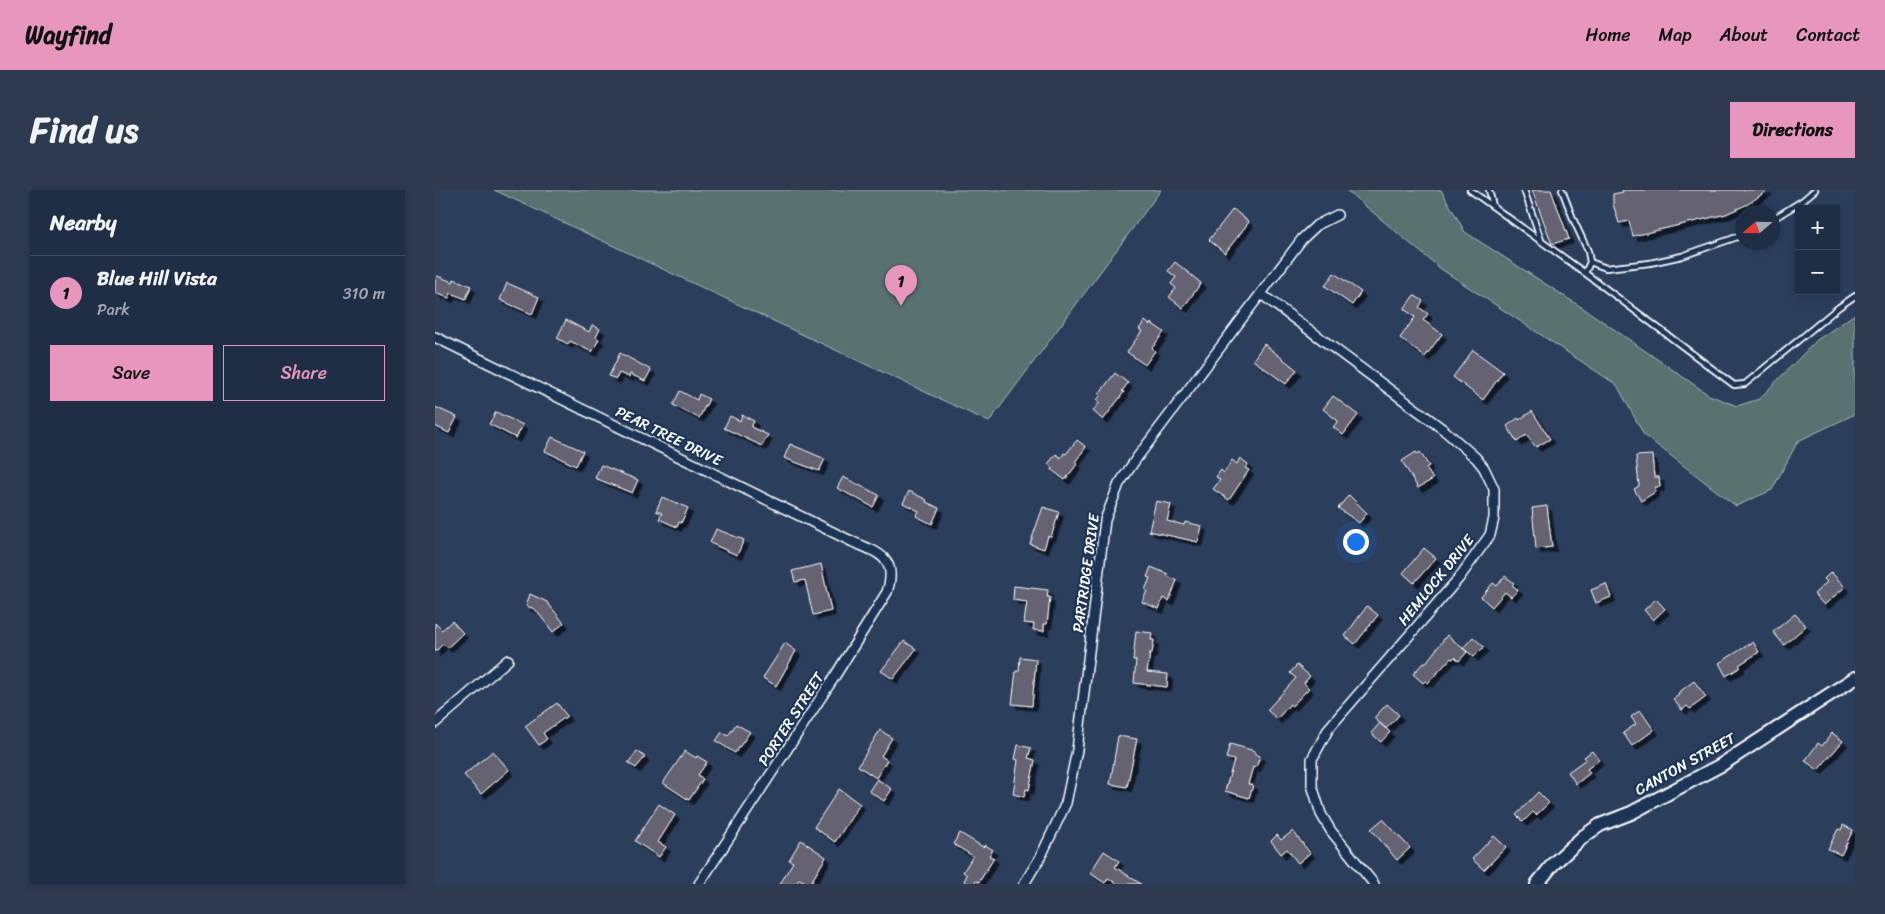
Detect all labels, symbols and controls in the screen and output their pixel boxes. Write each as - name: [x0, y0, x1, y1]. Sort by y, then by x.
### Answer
- text: Wayfind: [25, 14, 111, 56]
- text: Home: [1586, 19, 1631, 51]
- text: Map: [1659, 19, 1692, 51]
- text: About: [1720, 19, 1768, 51]
- text: Contact: [1796, 19, 1860, 51]
- text: Find us: [30, 99, 138, 161]
- button: Directions: [1730, 102, 1855, 158]
- text: Nearby: [50, 204, 116, 242]
- north arrow: [1735, 205, 1780, 250]
- map controls: [1795, 205, 1840, 295]
- button: +: [1795, 205, 1840, 250]
- button: −: [1795, 250, 1840, 295]
- text: Blue Hill Vista: [97, 262, 217, 295]
- pin: 1: [885, 265, 917, 306]
- text: 1: [63, 279, 69, 308]
- text: 310 m: [343, 279, 385, 308]
- text: Park: [97, 295, 130, 324]
- button: Save: [50, 345, 213, 401]
- button: Share: [223, 345, 385, 401]
- street label: PEAR TREE DRIVE: [611, 399, 728, 474]
- street label: PARTRIDGE DRIVE: [1065, 510, 1107, 634]
- street label: HEMLOCK DRIVE: [1391, 527, 1482, 631]
- your location: [1343, 529, 1369, 555]
- street label: PORTER STREET: [751, 666, 832, 771]
- street label: CANTON STREET: [1630, 725, 1741, 802]

